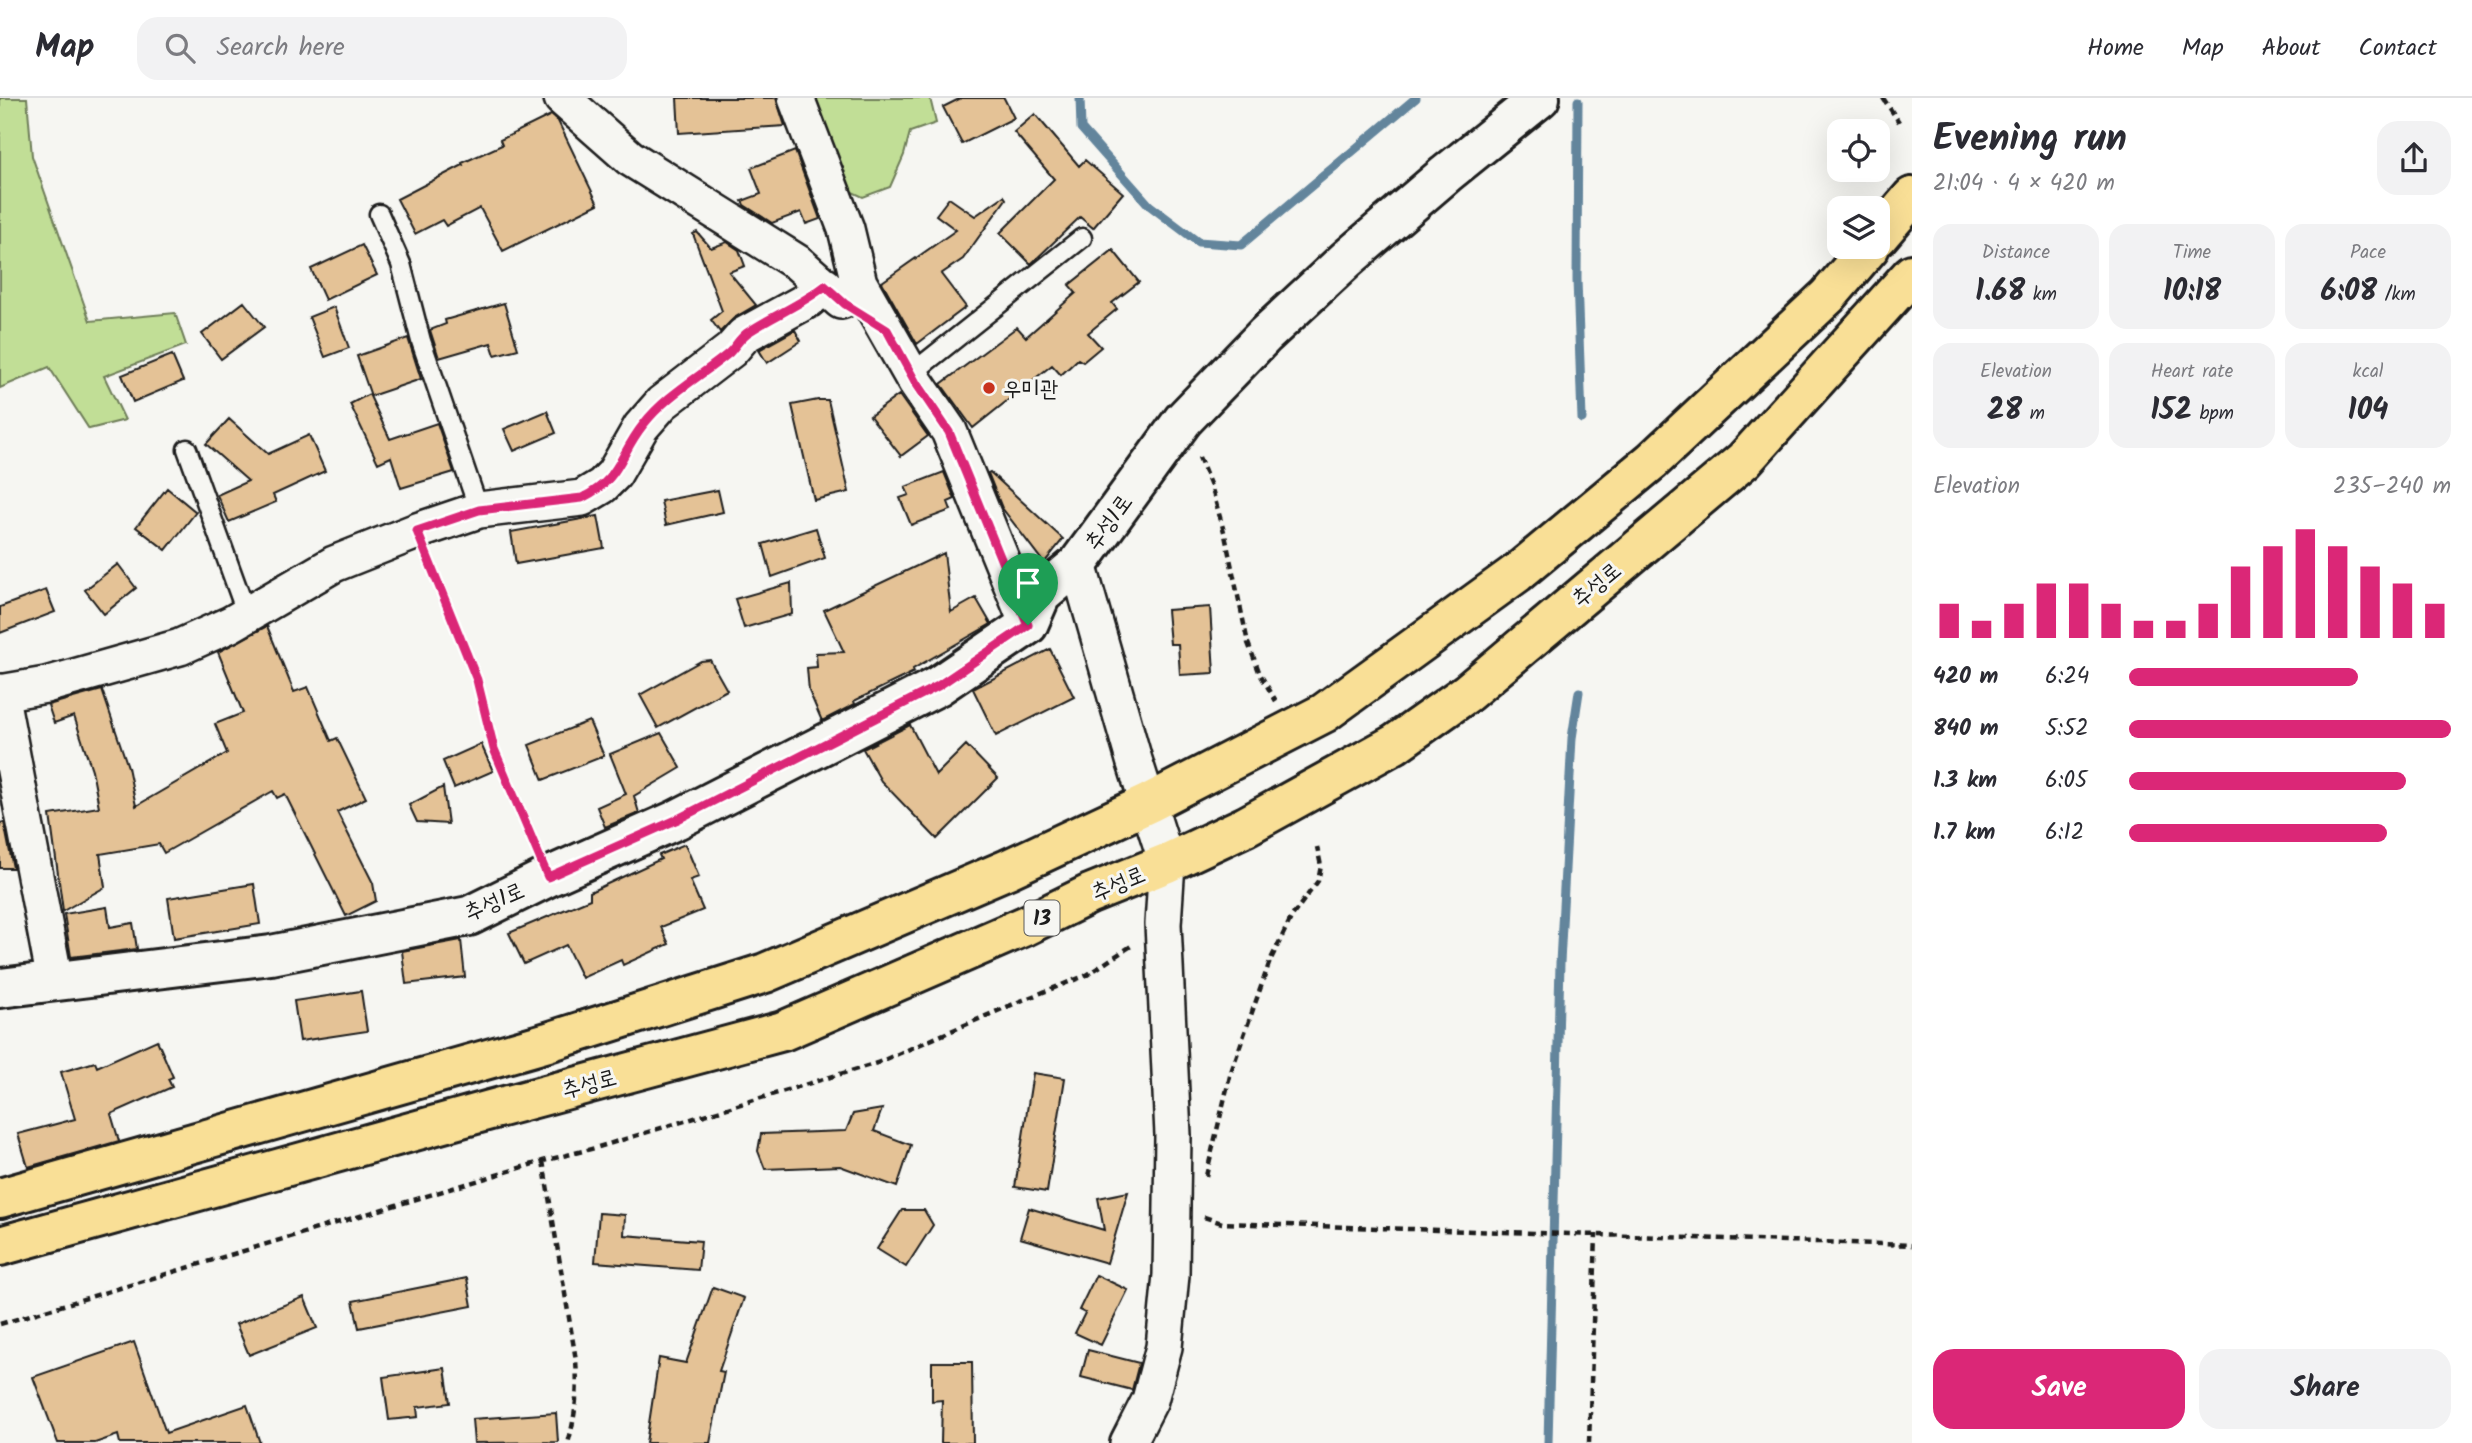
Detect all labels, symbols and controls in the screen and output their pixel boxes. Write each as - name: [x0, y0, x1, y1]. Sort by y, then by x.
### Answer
- search box: [137, 17, 627, 80]
- text: Map: [35, 22, 95, 75]
- text: Search here: [217, 27, 345, 69]
- icon: search: [161, 29, 199, 67]
- text: Home: [2087, 29, 2144, 68]
- text: Map: [2182, 29, 2224, 68]
- text: About: [2262, 29, 2320, 68]
- text: Contact: [2358, 29, 2437, 68]
- text: Evening run: [1933, 110, 2127, 170]
- map controls: [1827, 119, 1890, 259]
- button: locate: [1827, 119, 1890, 182]
- button: share: [2377, 121, 2451, 195]
- text: 21:04 · 4 × 420 m: [1933, 166, 2115, 202]
- button: layers: [1827, 196, 1890, 259]
- text: Distance: [1982, 238, 2050, 268]
- text: Time: [2173, 238, 2211, 268]
- text: Pace: [2350, 238, 2386, 268]
- text: 1.68: [1975, 268, 2025, 316]
- text: 10:18: [2163, 268, 2221, 316]
- text: 6:08: [2320, 268, 2377, 316]
- text: km: [2025, 280, 2057, 310]
- text: /km: [2377, 280, 2416, 310]
- text: Elevation: [1980, 357, 2052, 387]
- text: Heart rate: [2151, 357, 2233, 387]
- text: kcal: [2353, 357, 2383, 387]
- place label: 우미관: [1003, 372, 1059, 408]
- marker: 우미관: [981, 380, 997, 396]
- text: 28: [1987, 387, 2022, 435]
- text: 152: [2150, 387, 2192, 435]
- text: 104: [2348, 387, 2388, 435]
- text: m: [2022, 399, 2045, 429]
- text: bpm: [2192, 399, 2234, 429]
- text: Elevation: [1933, 469, 2020, 505]
- text: 235–240 m: [2333, 469, 2451, 505]
- street label: 추성1로: [1077, 487, 1143, 559]
- pin: [998, 553, 1058, 625]
- street label: 추성로: [1564, 554, 1630, 617]
- icon: arrive: [1009, 564, 1047, 602]
- text: 420 m: [1933, 659, 1998, 695]
- text: 6:24: [2045, 659, 2089, 695]
- text: 840 m: [1933, 711, 1999, 747]
- text: 5:52: [2045, 711, 2089, 747]
- text: 1.3 km: [1933, 763, 1997, 799]
- text: 6:05: [2045, 763, 2087, 799]
- text: 1.7 km: [1933, 815, 1995, 851]
- text: 6:12: [2045, 815, 2084, 851]
- street label: 추성로: [1086, 857, 1151, 912]
- street label: 추성1로: [459, 874, 531, 932]
- road number: 13: [1024, 900, 1060, 936]
- street label: 추성로: [558, 1060, 621, 1110]
- button: Save: [1933, 1349, 2185, 1429]
- button: Share: [2199, 1349, 2451, 1429]

